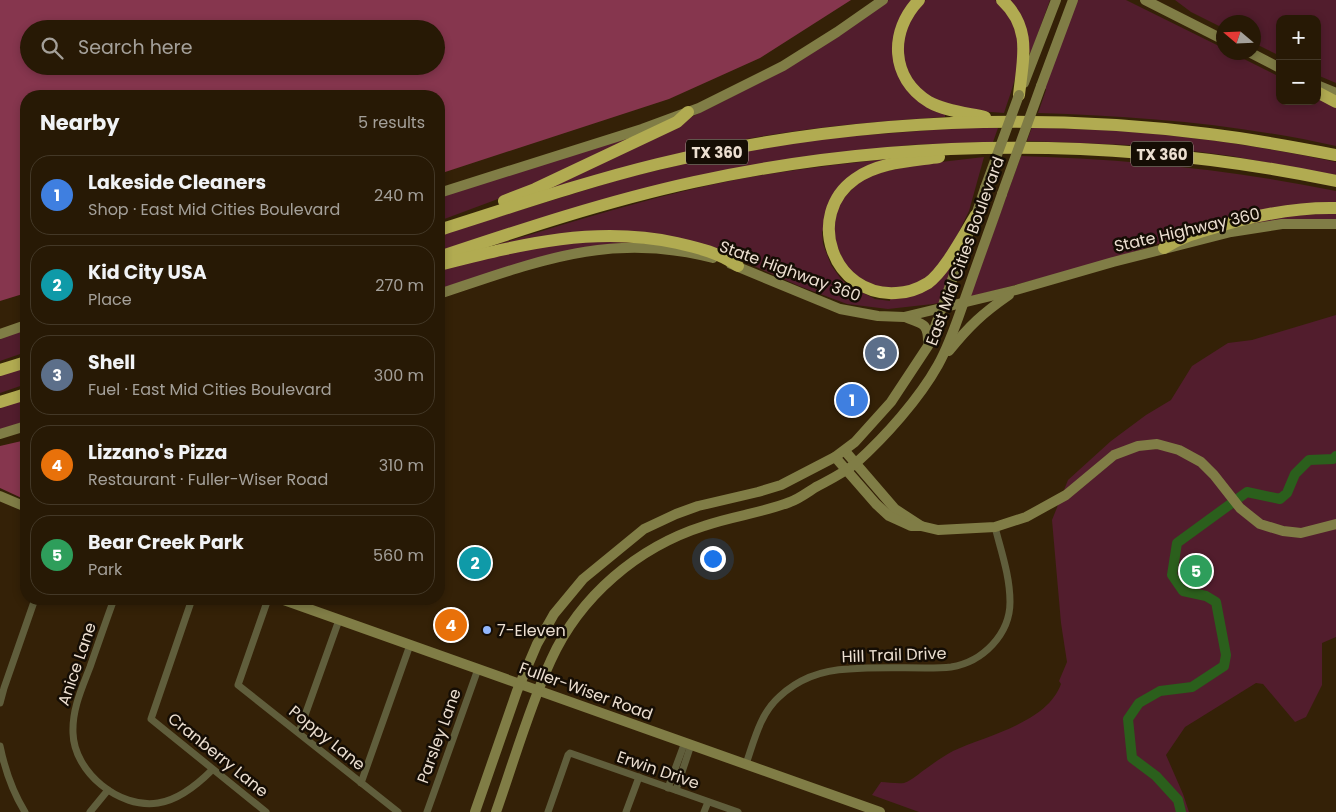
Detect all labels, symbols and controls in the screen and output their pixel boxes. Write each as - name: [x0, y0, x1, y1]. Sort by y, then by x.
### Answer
- north arrow: [1216, 15, 1261, 60]
- map controls: [1276, 15, 1321, 105]
- button: +: [1276, 15, 1321, 60]
- search box: [20, 20, 445, 75]
- icon: search: [38, 34, 66, 62]
- text: Search here: [78, 34, 192, 61]
- button: −: [1276, 60, 1321, 105]
- text: Nearby: [40, 108, 120, 137]
- text: 5 results: [358, 111, 425, 134]
- road number: TX 360: [686, 140, 748, 164]
- road number: TX 360: [1131, 142, 1193, 166]
- street label: East Mid Cities Boulevard: [920, 153, 1010, 349]
- text: Lakeside Cleaners: [88, 169, 266, 196]
- text: 1: [54, 184, 60, 207]
- text: 240 m: [374, 184, 424, 207]
- text: Shop · East Mid Cities Boulevard: [88, 198, 340, 221]
- street label: State Highway 360: [1112, 202, 1262, 258]
- street label: State Highway 360: [716, 235, 864, 307]
- text: Kid City USA: [88, 259, 207, 286]
- text: 2: [52, 274, 62, 297]
- text: 270 m: [375, 274, 424, 297]
- text: Place: [88, 288, 132, 311]
- pin: 3: [865, 334, 897, 372]
- text: Shell: [88, 349, 135, 376]
- text: 3: [52, 364, 62, 387]
- text: 300 m: [374, 364, 424, 387]
- text: Fuel · East Mid Cities Boulevard: [88, 378, 332, 401]
- pin: 1: [836, 381, 868, 419]
- text: Lizzano's Pizza: [88, 439, 227, 466]
- text: 4: [52, 454, 62, 477]
- text: 310 m: [379, 454, 424, 477]
- text: Restaurant · Fuller-Wiser Road: [88, 468, 328, 491]
- text: Bear Creek Park: [88, 529, 244, 556]
- text: 5: [52, 544, 62, 567]
- text: 560 m: [373, 544, 424, 567]
- pin: 2: [459, 544, 491, 582]
- your location: [700, 546, 726, 572]
- pin: 5: [1180, 552, 1212, 590]
- text: Park: [88, 558, 122, 581]
- pin: 4: [435, 606, 467, 644]
- street label: Anice Lane: [52, 619, 102, 709]
- place label: 7-Eleven: [497, 619, 566, 642]
- marker: 7-Eleven: [481, 624, 493, 636]
- street label: Hill Trail Drive: [841, 642, 947, 668]
- street label: Fuller-Wiser Road: [516, 656, 656, 726]
- street label: Parsley Lane: [411, 685, 467, 787]
- street label: Poppy Lane: [284, 700, 370, 776]
- street label: Cranberry Lane: [163, 707, 273, 803]
- street label: Erwin Drive: [614, 745, 702, 795]

